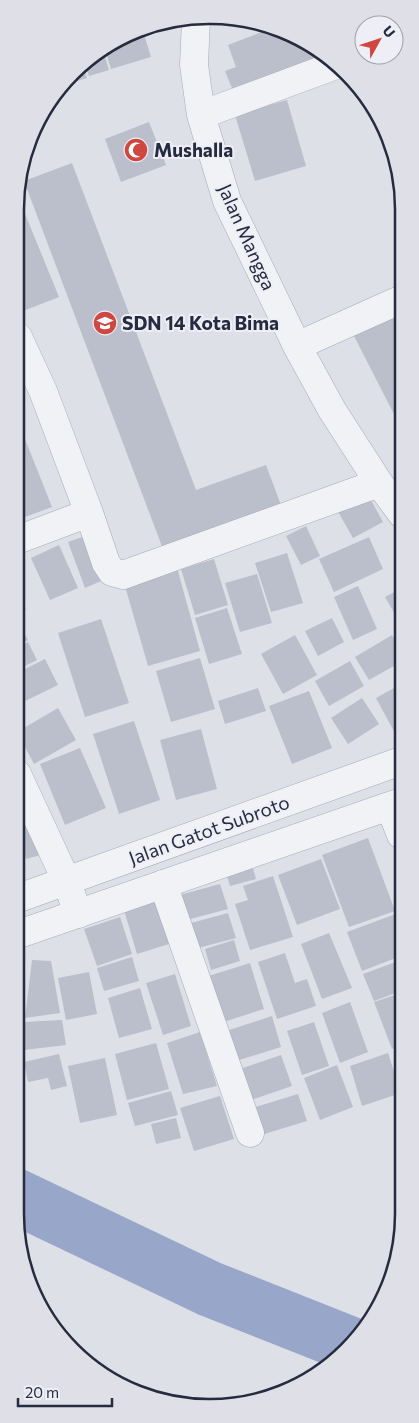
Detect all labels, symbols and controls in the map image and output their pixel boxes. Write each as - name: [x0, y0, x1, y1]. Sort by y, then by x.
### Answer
- north arrow: [354, 15, 404, 65]
- text: U: [380, 22, 399, 41]
- mosque icon: Mushalla: [123, 137, 149, 163]
- place label: Mushalla: [154, 138, 233, 161]
- street label: Jalan Mangga: [214, 180, 281, 294]
- school or university icon: SDN 14 Kota Bima: [92, 310, 118, 336]
- place label: SDN 14 Kota Bima: [122, 311, 279, 334]
- street label: Jalan Gatot Subroto: [125, 790, 292, 869]
- scale bar: [18, 1376, 111, 1408]
- text: 20 m: [25, 1383, 59, 1401]

